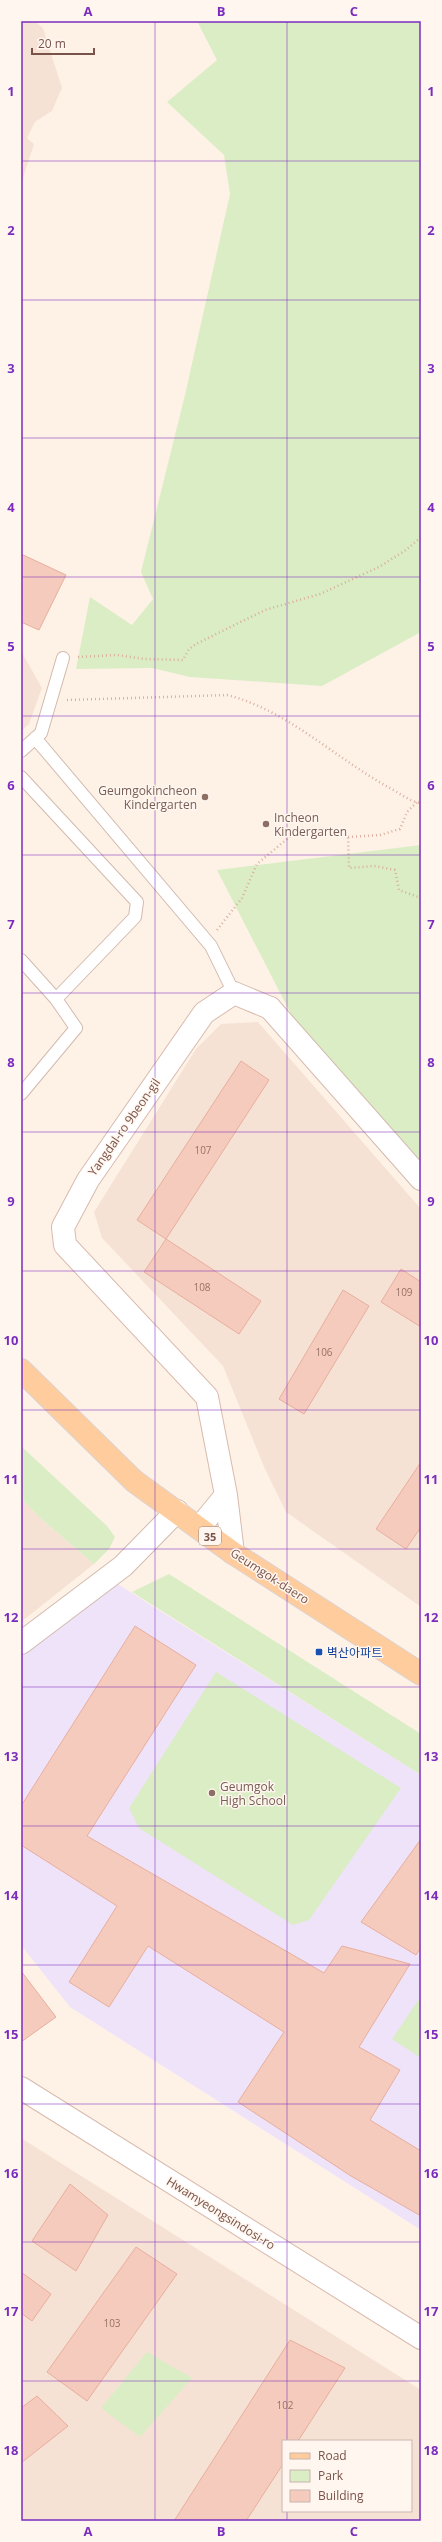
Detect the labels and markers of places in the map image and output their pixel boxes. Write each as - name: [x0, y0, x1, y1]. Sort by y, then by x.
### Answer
- place label: Geumgokincheon Kindergarten: [98, 782, 197, 813]
- marker: Geumgokincheon Kindergarten: [200, 792, 210, 802]
- place label: Incheon Kindergarten: [274, 809, 347, 840]
- marker: Incheon Kindergarten: [261, 819, 271, 829]
- place label: 벽산아파트: [327, 1644, 382, 1661]
- marker: 벽산아파트: [314, 1647, 324, 1657]
- place label: Geumgok High School: [220, 1778, 286, 1809]
- marker: Geumgok High School: [207, 1788, 217, 1798]

